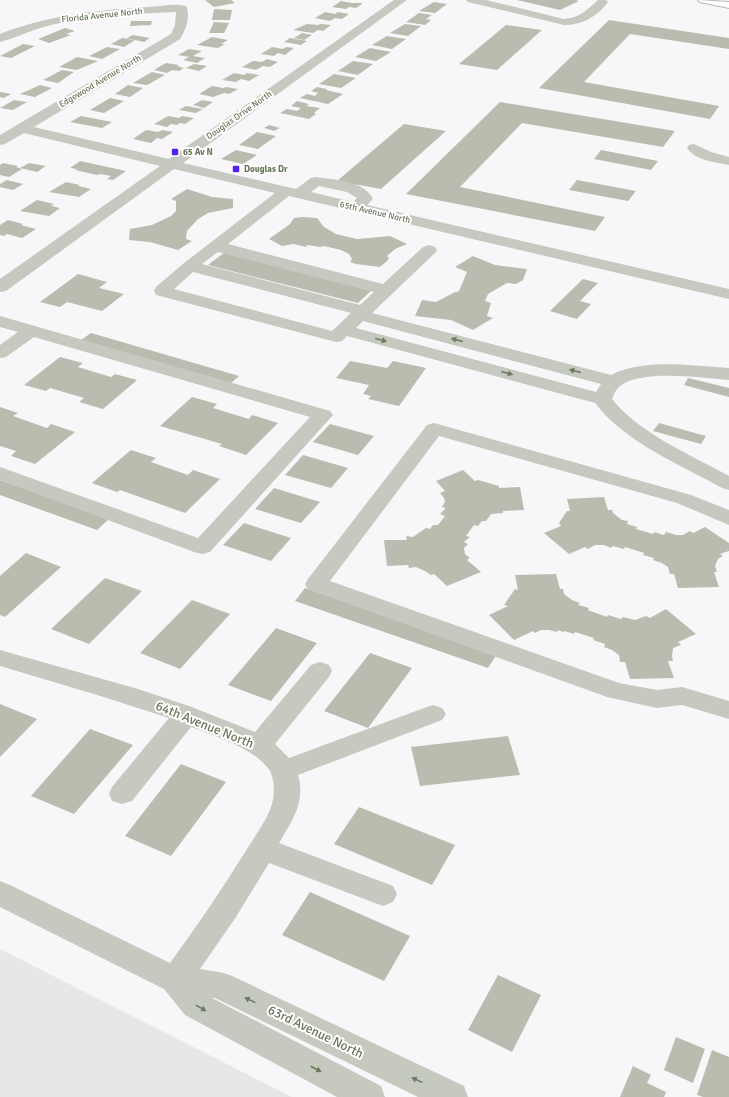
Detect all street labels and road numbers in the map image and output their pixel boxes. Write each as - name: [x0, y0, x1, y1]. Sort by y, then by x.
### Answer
- street label: Florida Avenue North: [61, 6, 143, 25]
- street label: Edgewood Avenue North: [57, 52, 143, 110]
- street label: Douglas Drive North: [204, 89, 274, 142]
- street label: 65th Avenue North: [338, 199, 411, 226]
- street label: 64th Avenue North: [153, 698, 256, 752]
- street label: 63rd Avenue North: [265, 1002, 366, 1062]

